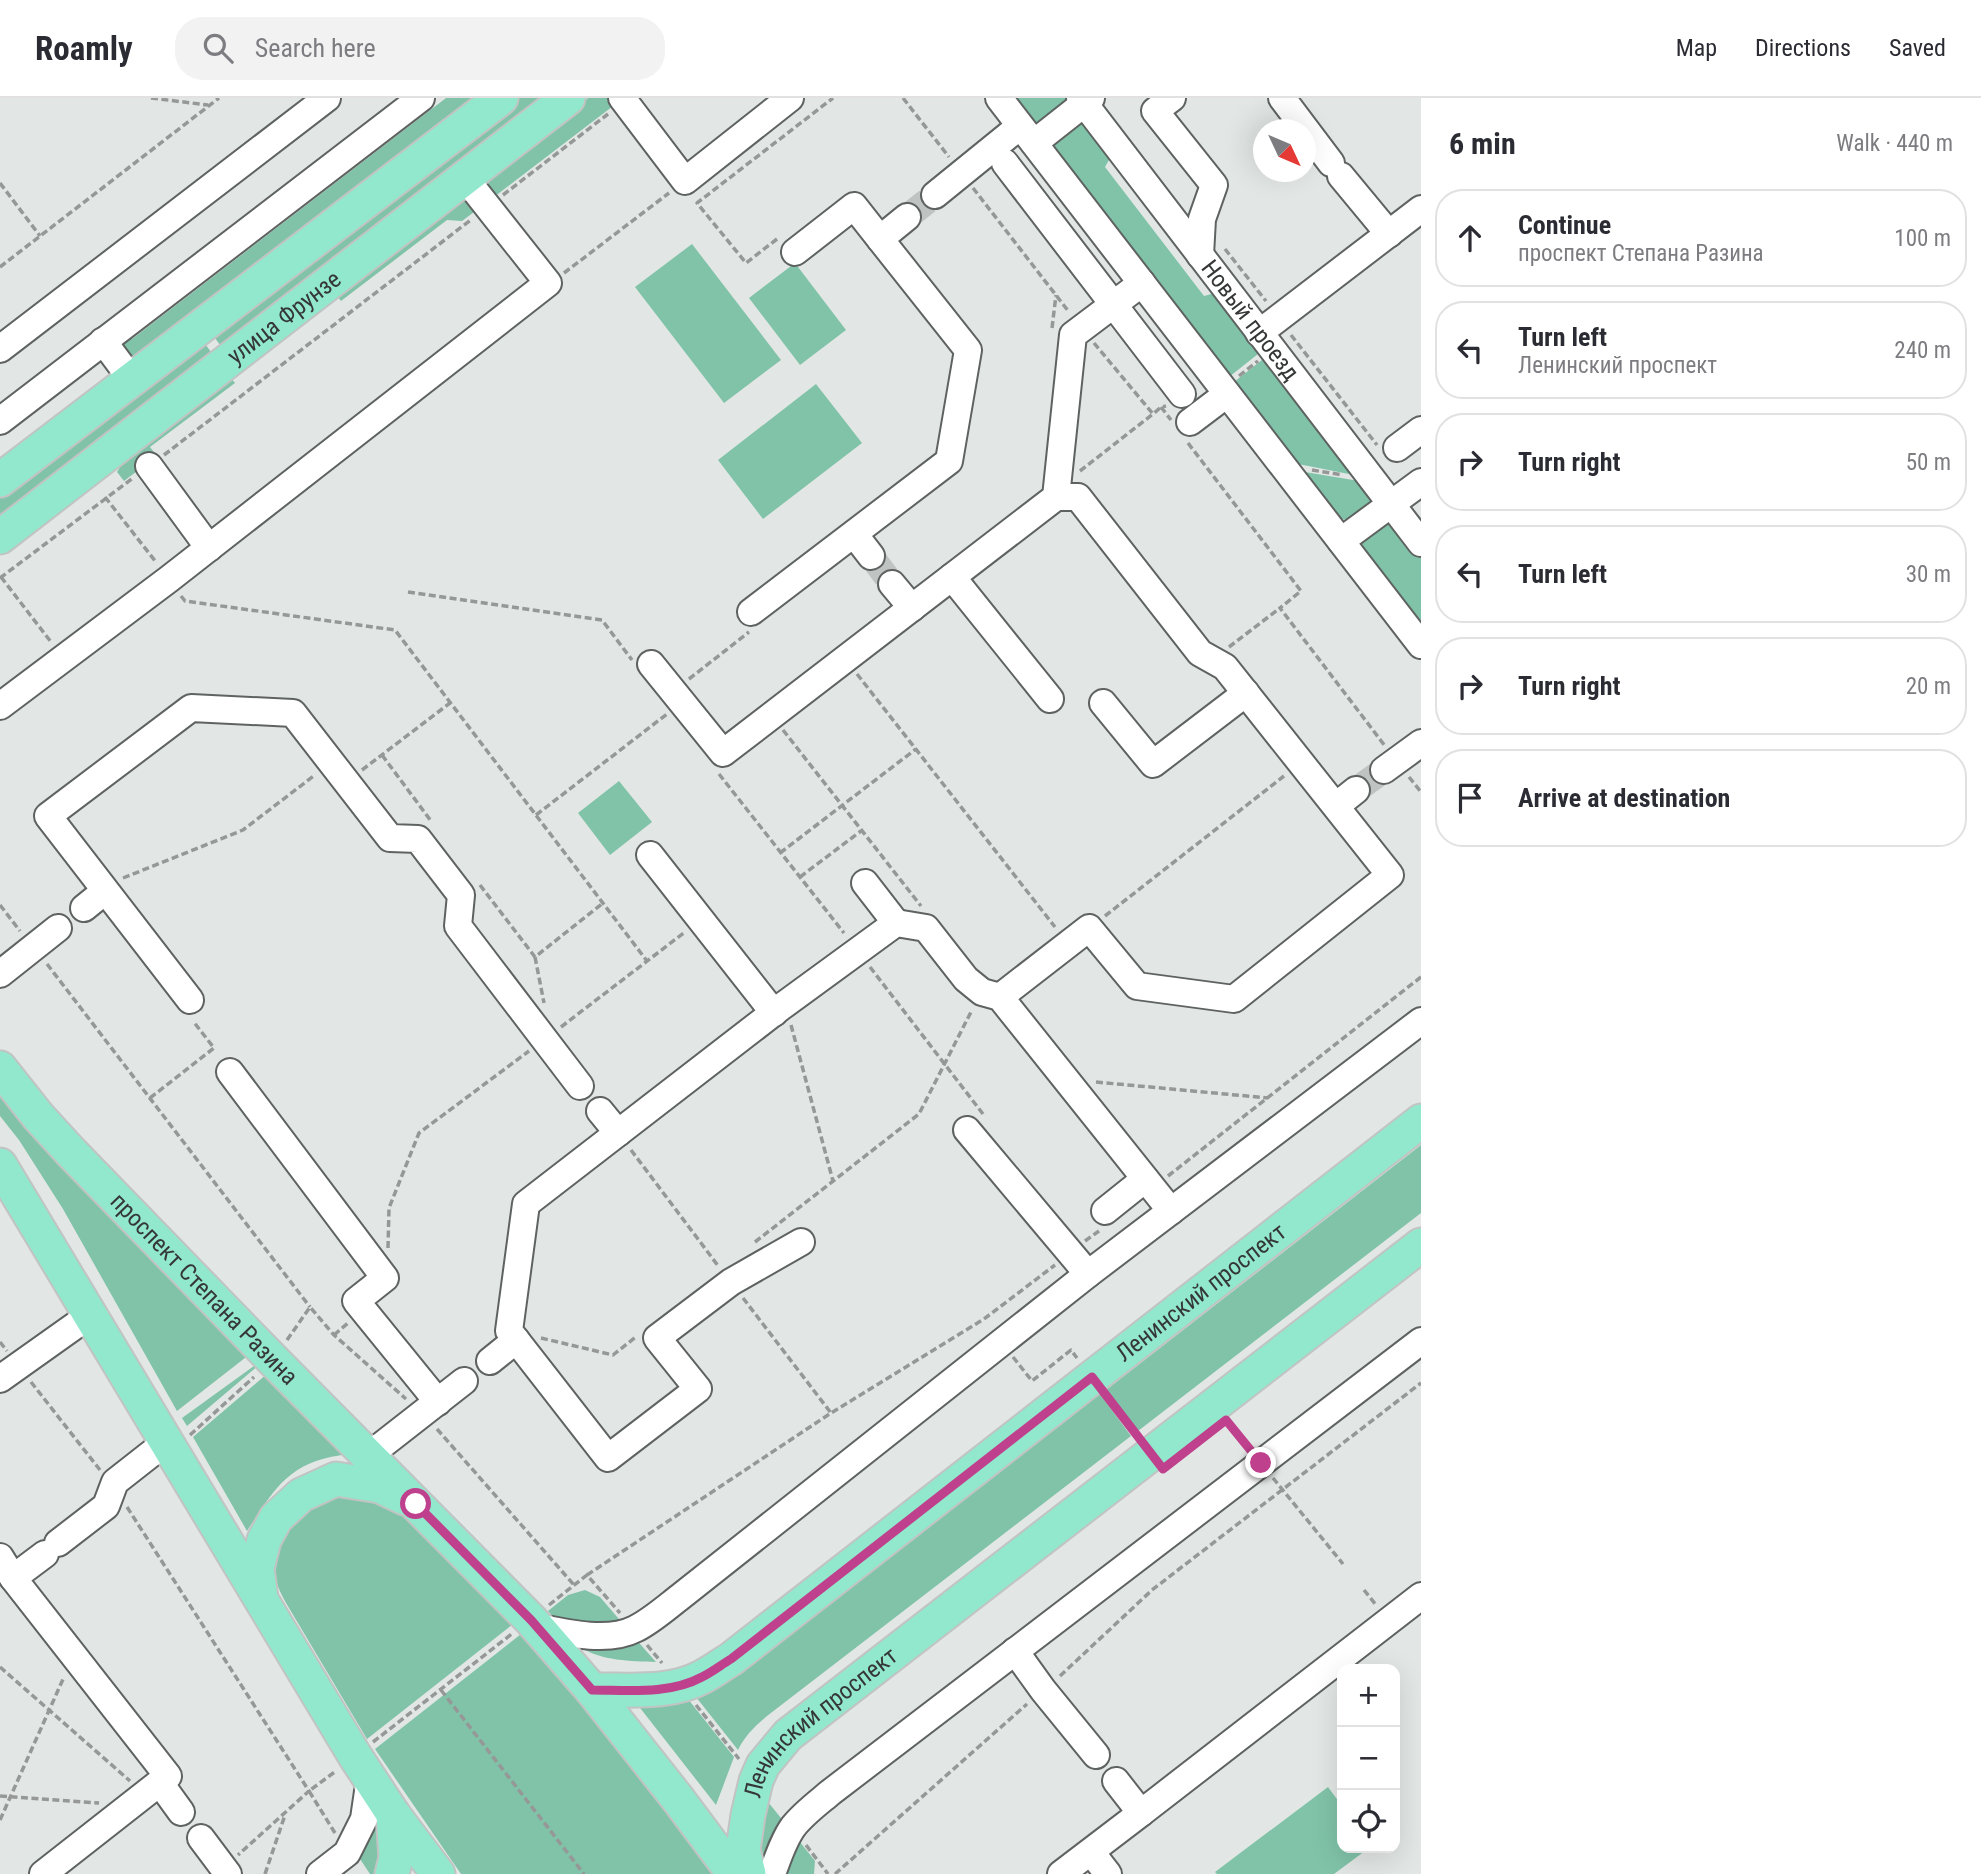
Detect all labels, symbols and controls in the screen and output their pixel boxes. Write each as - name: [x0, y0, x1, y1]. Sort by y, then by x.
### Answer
- search box: [175, 17, 665, 80]
- text: Roamly: [35, 29, 133, 68]
- icon: search: [199, 29, 237, 67]
- text: Search here: [255, 33, 376, 63]
- text: Map: [1676, 34, 1717, 62]
- text: Directions: [1755, 34, 1851, 62]
- text: Saved: [1889, 34, 1946, 62]
- north arrow: [1253, 119, 1316, 182]
- text: 6 min: [1449, 126, 1516, 161]
- text: Walk · 440 m: [1836, 130, 1953, 157]
- text: Continue: [1518, 210, 1611, 240]
- icon: ahead: [1451, 219, 1489, 257]
- text: 100 m: [1894, 225, 1951, 252]
- text: проспект Степана Разина: [1518, 240, 1764, 267]
- street label: Новый проезд: [1195, 255, 1305, 386]
- street label: улица Фрунзе: [222, 265, 346, 370]
- text: Turn left: [1518, 322, 1607, 352]
- icon: left: [1451, 331, 1489, 369]
- text: 240 m: [1894, 337, 1951, 364]
- text: Ленинский проспект: [1518, 352, 1717, 379]
- icon: right: [1451, 443, 1489, 481]
- text: Turn right: [1518, 447, 1620, 477]
- text: 50 m: [1906, 449, 1951, 476]
- icon: left: [1451, 555, 1489, 593]
- text: Turn left: [1518, 559, 1607, 589]
- text: 30 m: [1906, 561, 1951, 588]
- icon: right: [1451, 667, 1489, 705]
- text: Turn right: [1518, 671, 1620, 701]
- text: 20 m: [1906, 673, 1951, 700]
- icon: arrive: [1451, 779, 1489, 817]
- text: Arrive at destination: [1518, 783, 1730, 813]
- street label: проспект Степана Разина: [105, 1187, 304, 1391]
- street label: Ленинский проспект: [1110, 1218, 1291, 1368]
- route end: [1245, 1447, 1276, 1478]
- route start: [400, 1488, 431, 1519]
- street label: Ленинский проспект: [739, 1642, 903, 1801]
- map controls: [1337, 1664, 1400, 1853]
- button: +: [1337, 1664, 1400, 1727]
- button: −: [1337, 1727, 1400, 1790]
- button: locate: [1337, 1790, 1400, 1853]

